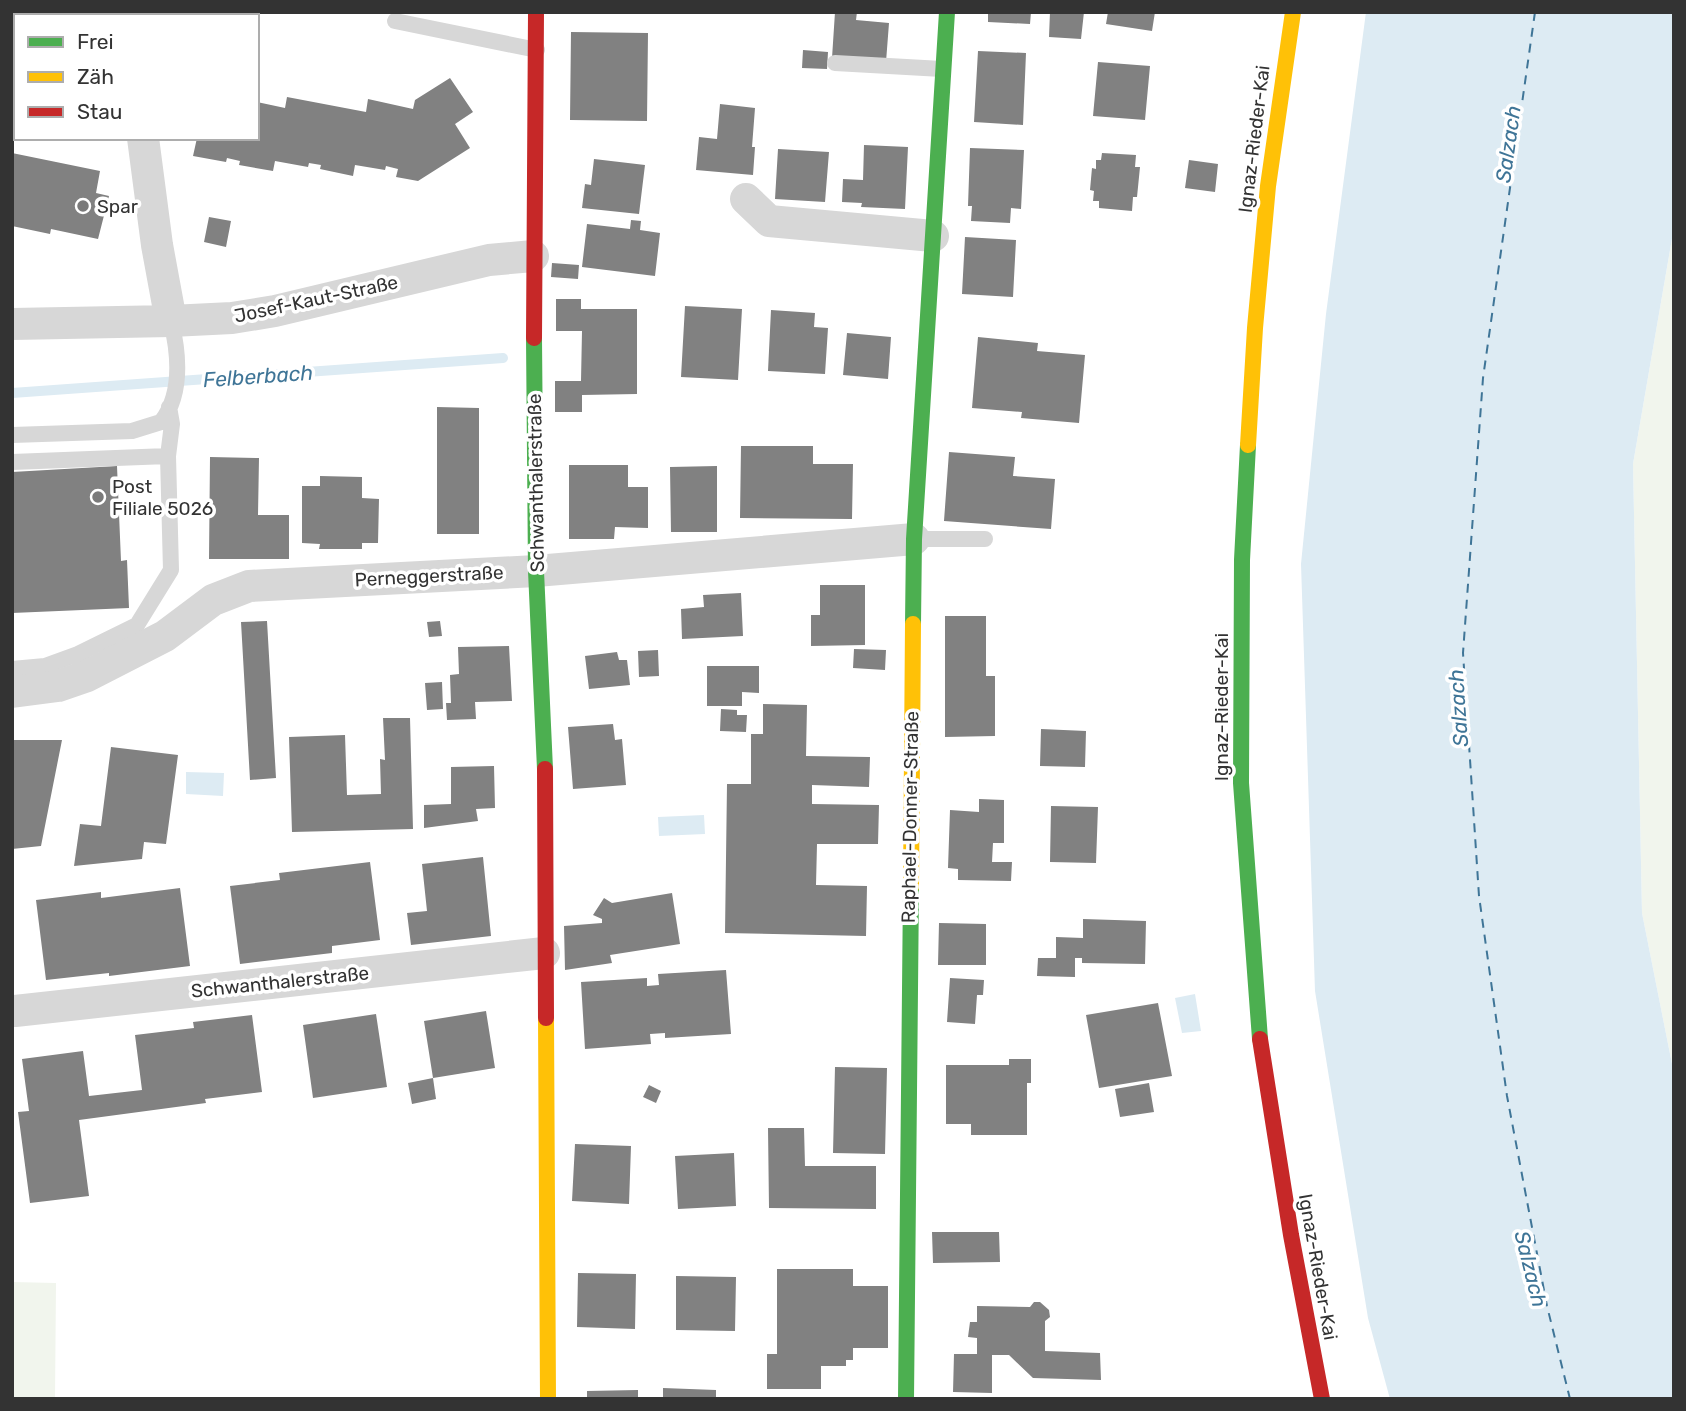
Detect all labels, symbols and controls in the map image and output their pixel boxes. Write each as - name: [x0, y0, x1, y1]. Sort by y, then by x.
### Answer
- legend: [14, 14, 259, 140]
- text: Frei: [77, 29, 114, 54]
- text: Zäh: [77, 64, 114, 89]
- street label: Ignaz-Rieder-Kai: [1234, 64, 1274, 214]
- text: Stau: [77, 99, 123, 124]
- water label: Salzach: [1490, 104, 1526, 184]
- place label: Spar: [97, 195, 139, 218]
- marker: Spar: [75, 198, 91, 214]
- street label: Josef-Kaut-Straße: [232, 270, 400, 328]
- water label: Felberbach: [202, 360, 314, 392]
- street label: Schwanthalerstraße: [523, 393, 549, 573]
- place label: Post Filiale 5026: [112, 475, 213, 520]
- marker: Post Filiale 5026: [90, 489, 106, 505]
- street label: Perneggerstraße: [354, 561, 504, 591]
- street label: Ignaz-Rieder-Kai: [1210, 633, 1233, 781]
- water label: Salzach: [1443, 668, 1473, 748]
- street label: Raphael-Donner-Straße: [897, 711, 923, 923]
- street label: Schwanthalerstraße: [190, 961, 370, 1003]
- street label: Ignaz-Rieder-Kai: [1294, 1192, 1342, 1342]
- water label: Salzach: [1509, 1228, 1553, 1310]

